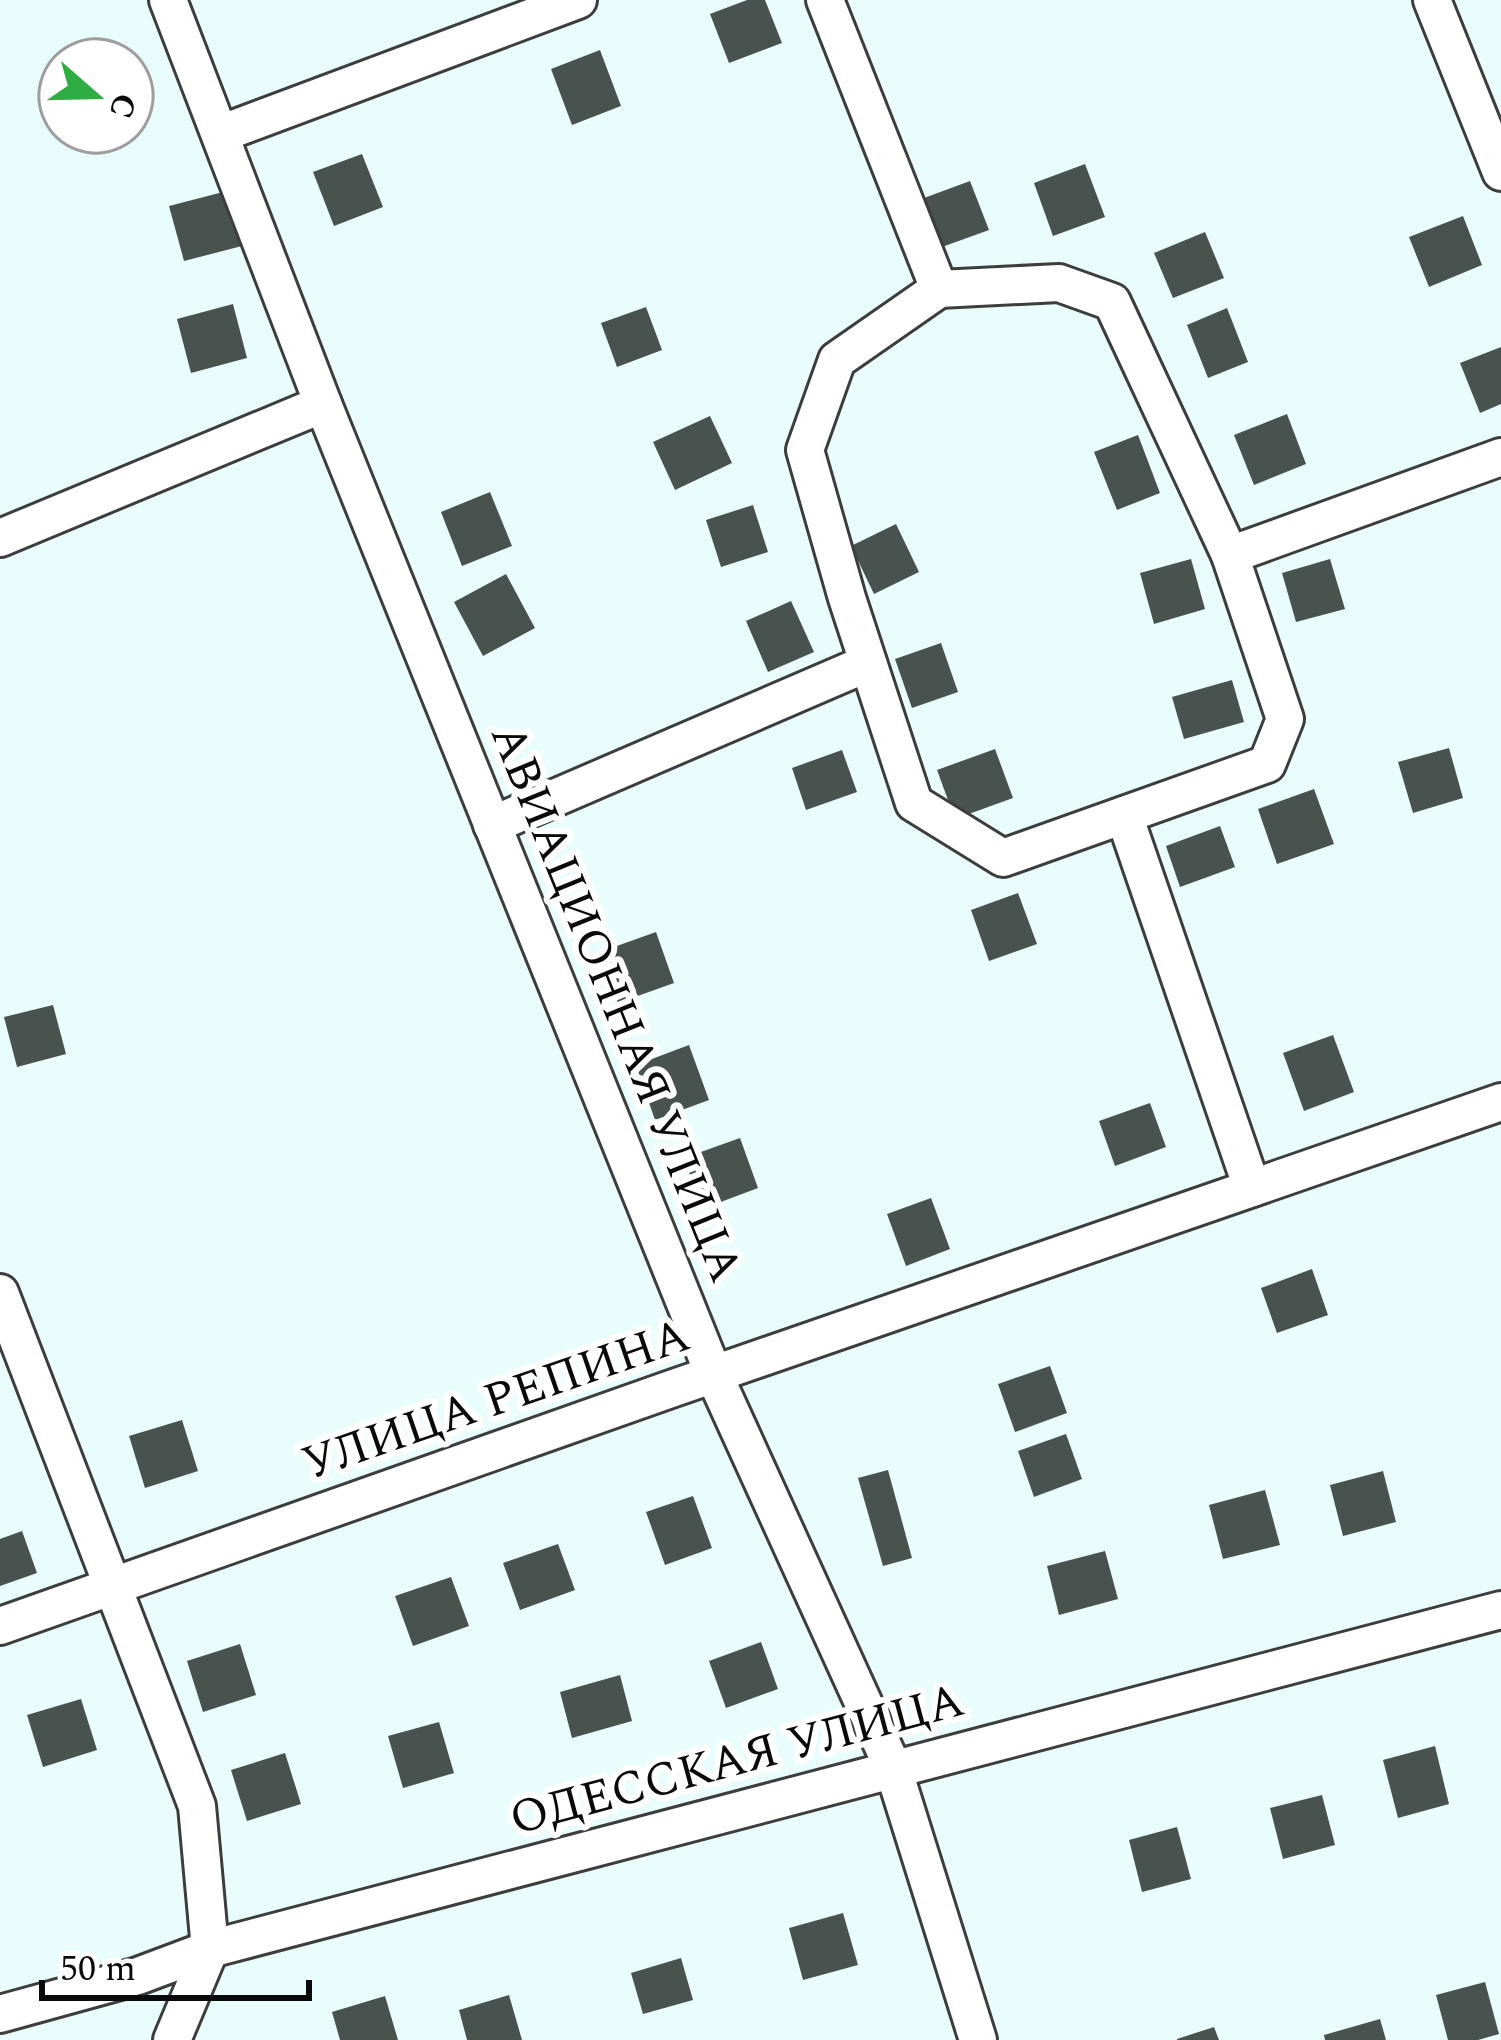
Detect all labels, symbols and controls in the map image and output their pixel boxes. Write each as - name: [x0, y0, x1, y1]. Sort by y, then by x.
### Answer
- north arrow: [36, 36, 156, 156]
- text: С: [95, 86, 150, 125]
- street label: АВИАЦИОННАЯ УЛИЦА: [470, 712, 762, 1294]
- street label: УЛИЦА РЕПИНА: [292, 1299, 700, 1501]
- street label: ОДЕССКАЯ УЛИЦА: [502, 1664, 972, 1856]
- scale bar: [42, 1926, 309, 2000]
- text: 50 m: [60, 1942, 136, 1997]

